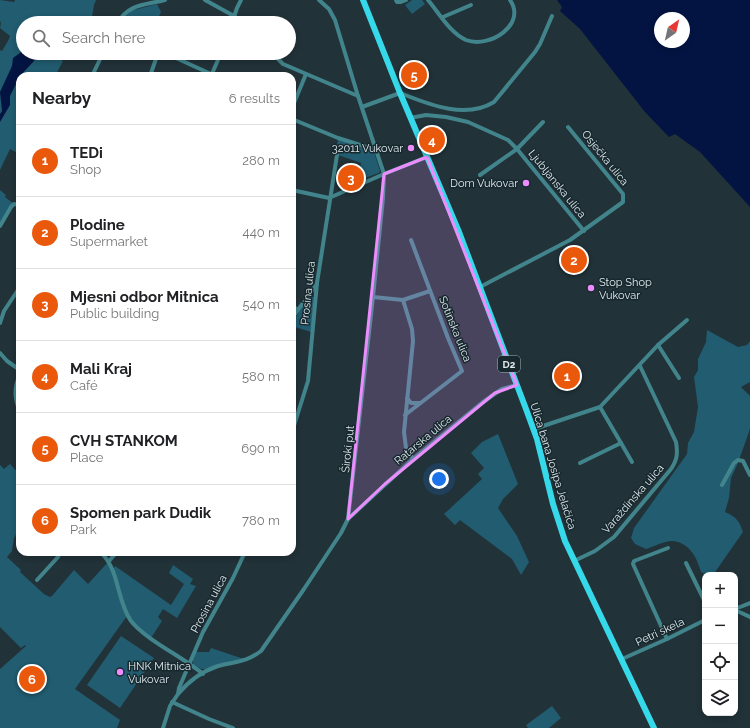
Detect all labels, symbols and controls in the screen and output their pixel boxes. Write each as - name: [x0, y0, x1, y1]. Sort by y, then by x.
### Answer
- north arrow: [654, 12, 690, 48]
- search box: [16, 16, 296, 60]
- icon: search: [30, 27, 52, 49]
- text: Search here: [62, 29, 145, 47]
- pin: 5: [401, 60, 427, 90]
- text: Nearby: [32, 88, 91, 108]
- text: 6 results: [229, 91, 280, 106]
- pin: 4: [419, 125, 445, 155]
- street label: Osječka ulica: [579, 128, 631, 188]
- place label: 32011 Vukovar: [332, 142, 403, 155]
- marker: 32011 Vukovar: [406, 143, 416, 153]
- text: TEDi: [70, 144, 103, 162]
- street label: Ljubljanska ulica: [526, 147, 588, 221]
- text: 1: [42, 153, 48, 168]
- text: 280 m: [242, 153, 280, 168]
- text: Shop: [70, 162, 101, 177]
- pin: 3: [338, 163, 364, 193]
- place label: Dom Vukovar: [450, 177, 518, 190]
- marker: Dom Vukovar: [521, 178, 531, 188]
- text: Plodine: [70, 216, 125, 234]
- text: 2: [41, 225, 49, 240]
- text: 440 m: [243, 225, 280, 240]
- text: Supermarket: [70, 234, 148, 249]
- pin: 2: [561, 245, 587, 275]
- street label: Prosina ulica: [298, 261, 318, 325]
- place label: Stop Shop Vukovar: [599, 276, 652, 302]
- marker: Stop Shop Vukovar: [586, 283, 596, 293]
- text: Mjesni odbor Mitnica: [70, 288, 219, 306]
- street label: Sotinska ulica: [436, 294, 474, 364]
- text: 3: [41, 297, 49, 312]
- text: 540 m: [243, 297, 280, 312]
- text: Public building: [70, 306, 159, 321]
- road number: D2: [498, 356, 520, 372]
- text: Mali Kraj: [70, 360, 132, 378]
- pin: 1: [554, 361, 580, 391]
- text: 4: [41, 369, 49, 384]
- text: 580 m: [242, 369, 280, 384]
- text: Café: [70, 378, 98, 393]
- street label: Ulica bana Josipa Jelačića: [527, 401, 579, 531]
- street label: Ratarska ulica: [392, 412, 454, 468]
- street label: Široki put: [338, 424, 357, 473]
- text: CVH STANKOM: [70, 432, 178, 450]
- text: 5: [41, 441, 49, 456]
- text: 690 m: [241, 441, 280, 456]
- text: Place: [70, 450, 103, 465]
- street label: Varaždinska ulica: [599, 462, 667, 536]
- your location: [429, 469, 449, 489]
- text: Spomen park Dudik: [70, 504, 211, 522]
- text: 6: [41, 513, 49, 528]
- text: 780 m: [242, 513, 280, 528]
- text: Park: [70, 522, 97, 537]
- map controls: [702, 572, 738, 716]
- button: +: [702, 572, 738, 608]
- street label: Prosina ulica: [188, 573, 230, 635]
- button: −: [702, 608, 738, 644]
- street label: Petri skela: [634, 615, 686, 649]
- button: locate: [702, 644, 738, 680]
- place label: HNK Mitnica Vukovar: [128, 660, 191, 686]
- pin: 6: [19, 664, 45, 694]
- marker: HNK Mitnica Vukovar: [115, 667, 125, 677]
- button: layers: [702, 680, 738, 716]

